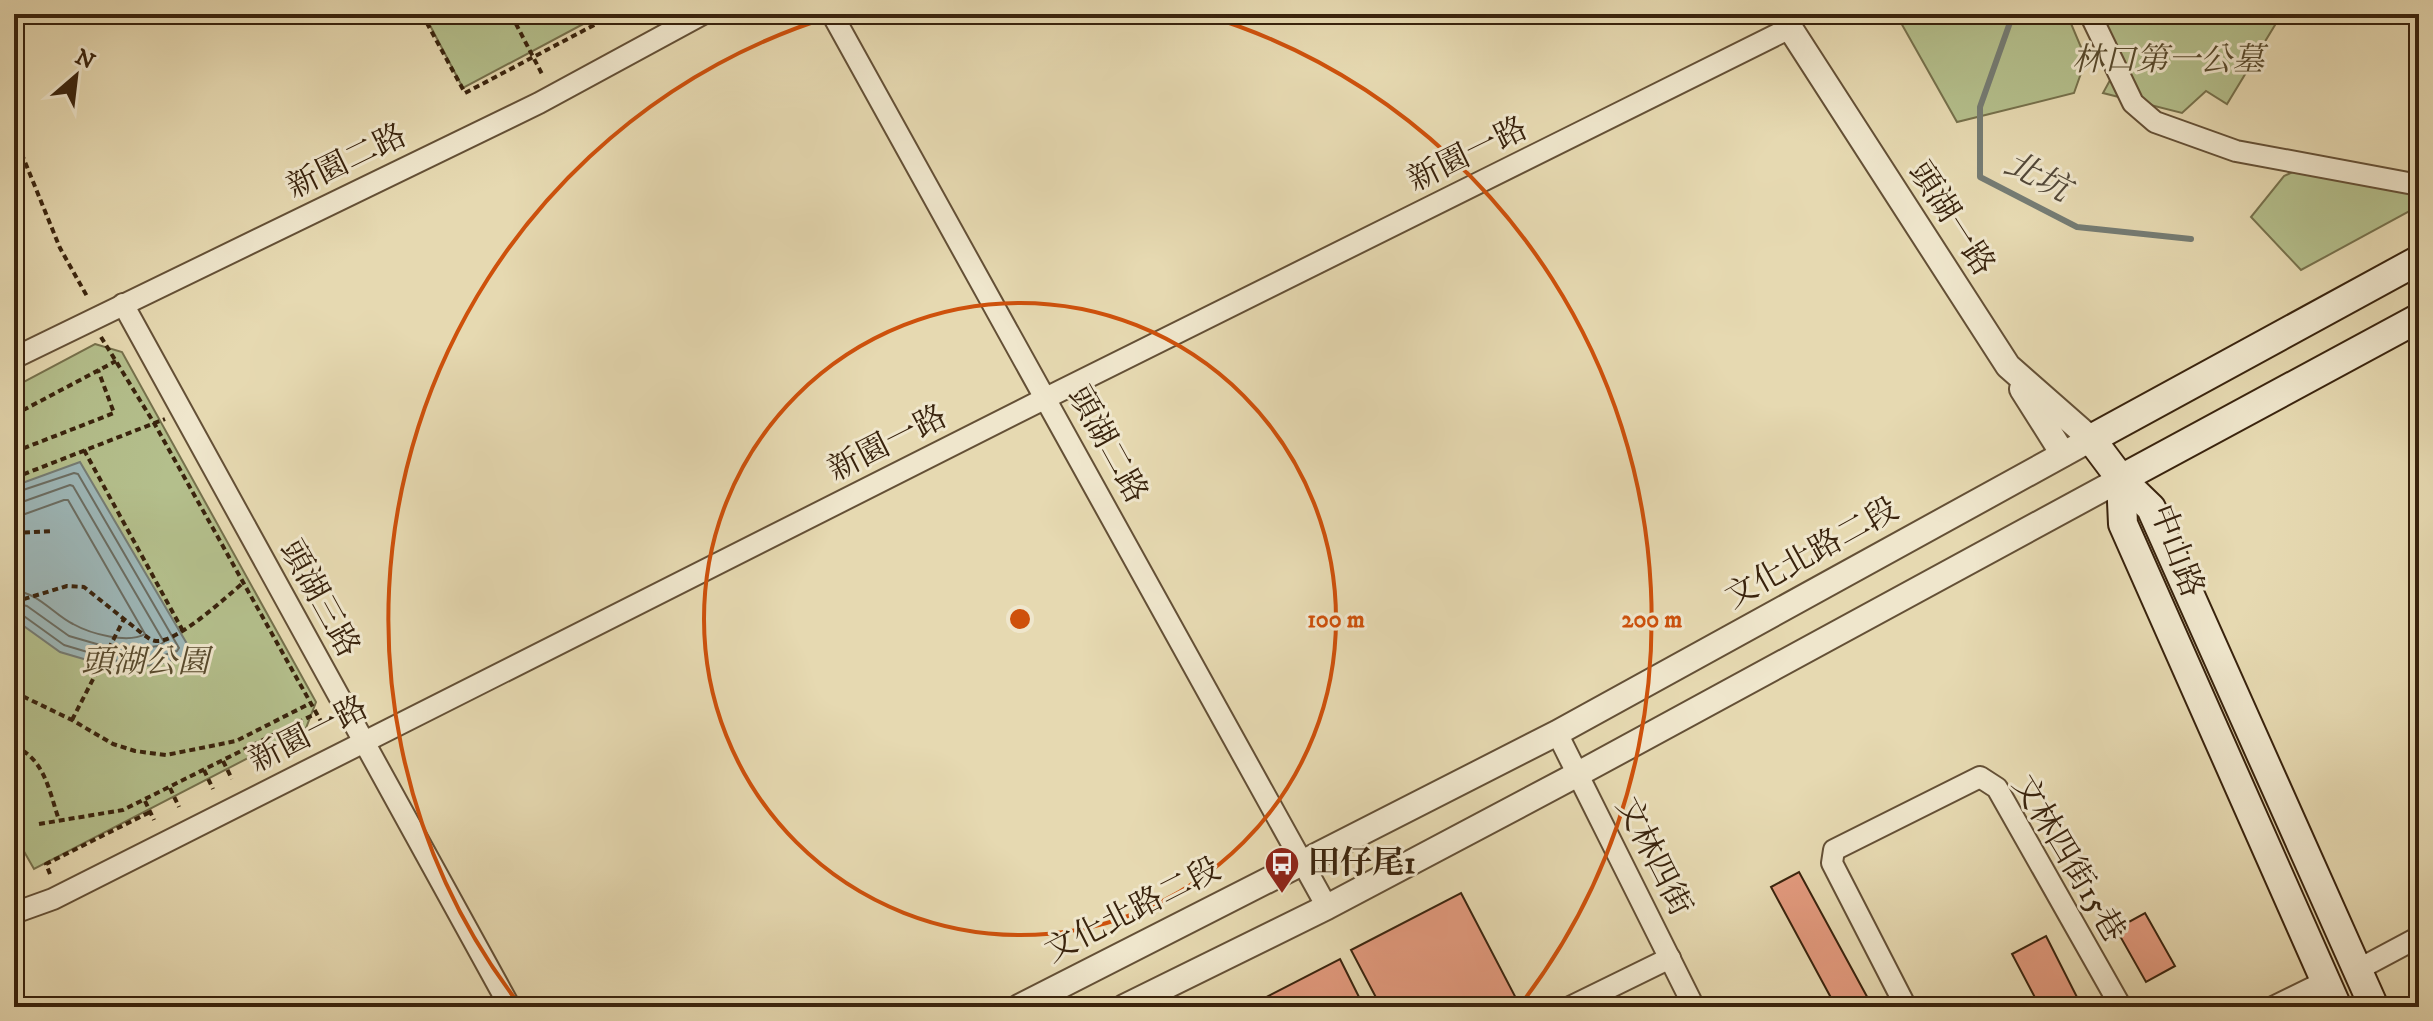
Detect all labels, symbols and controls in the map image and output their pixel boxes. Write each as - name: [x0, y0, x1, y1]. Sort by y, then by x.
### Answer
- north arrow: [36, 36, 116, 116]
- park label: 林口第一公墓: [2072, 41, 2269, 81]
- text: N: [70, 44, 99, 76]
- street label: 新園一路: [1402, 109, 1534, 201]
- street label: 新園二路: [281, 116, 413, 208]
- water label: 北坑: [1997, 143, 2081, 213]
- street label: 頭湖一路: [1899, 154, 2003, 284]
- street label: 頭湖二路: [1058, 379, 1156, 511]
- street label: 新園一路: [822, 397, 954, 491]
- street label: 文化北路二段: [1718, 490, 1906, 618]
- street label: 中山路: [2140, 499, 2212, 603]
- street label: 頭湖三路: [270, 533, 368, 665]
- centre of rings: [1006, 605, 1034, 633]
- text: 100 m: [1307, 605, 1365, 635]
- text: 200 m: [1622, 605, 1682, 635]
- park label: 頭湖公園: [81, 643, 214, 683]
- street label: 新園一路: [243, 688, 375, 782]
- street label: 文林四街15巷: [2003, 768, 2133, 950]
- street label: 文林四街: [1606, 791, 1700, 923]
- place label: 田仔尾1: [1308, 844, 1416, 884]
- bus stop icon: 田仔尾1: [1263, 845, 1301, 895]
- street label: 文化北路二段: [1038, 850, 1228, 972]

